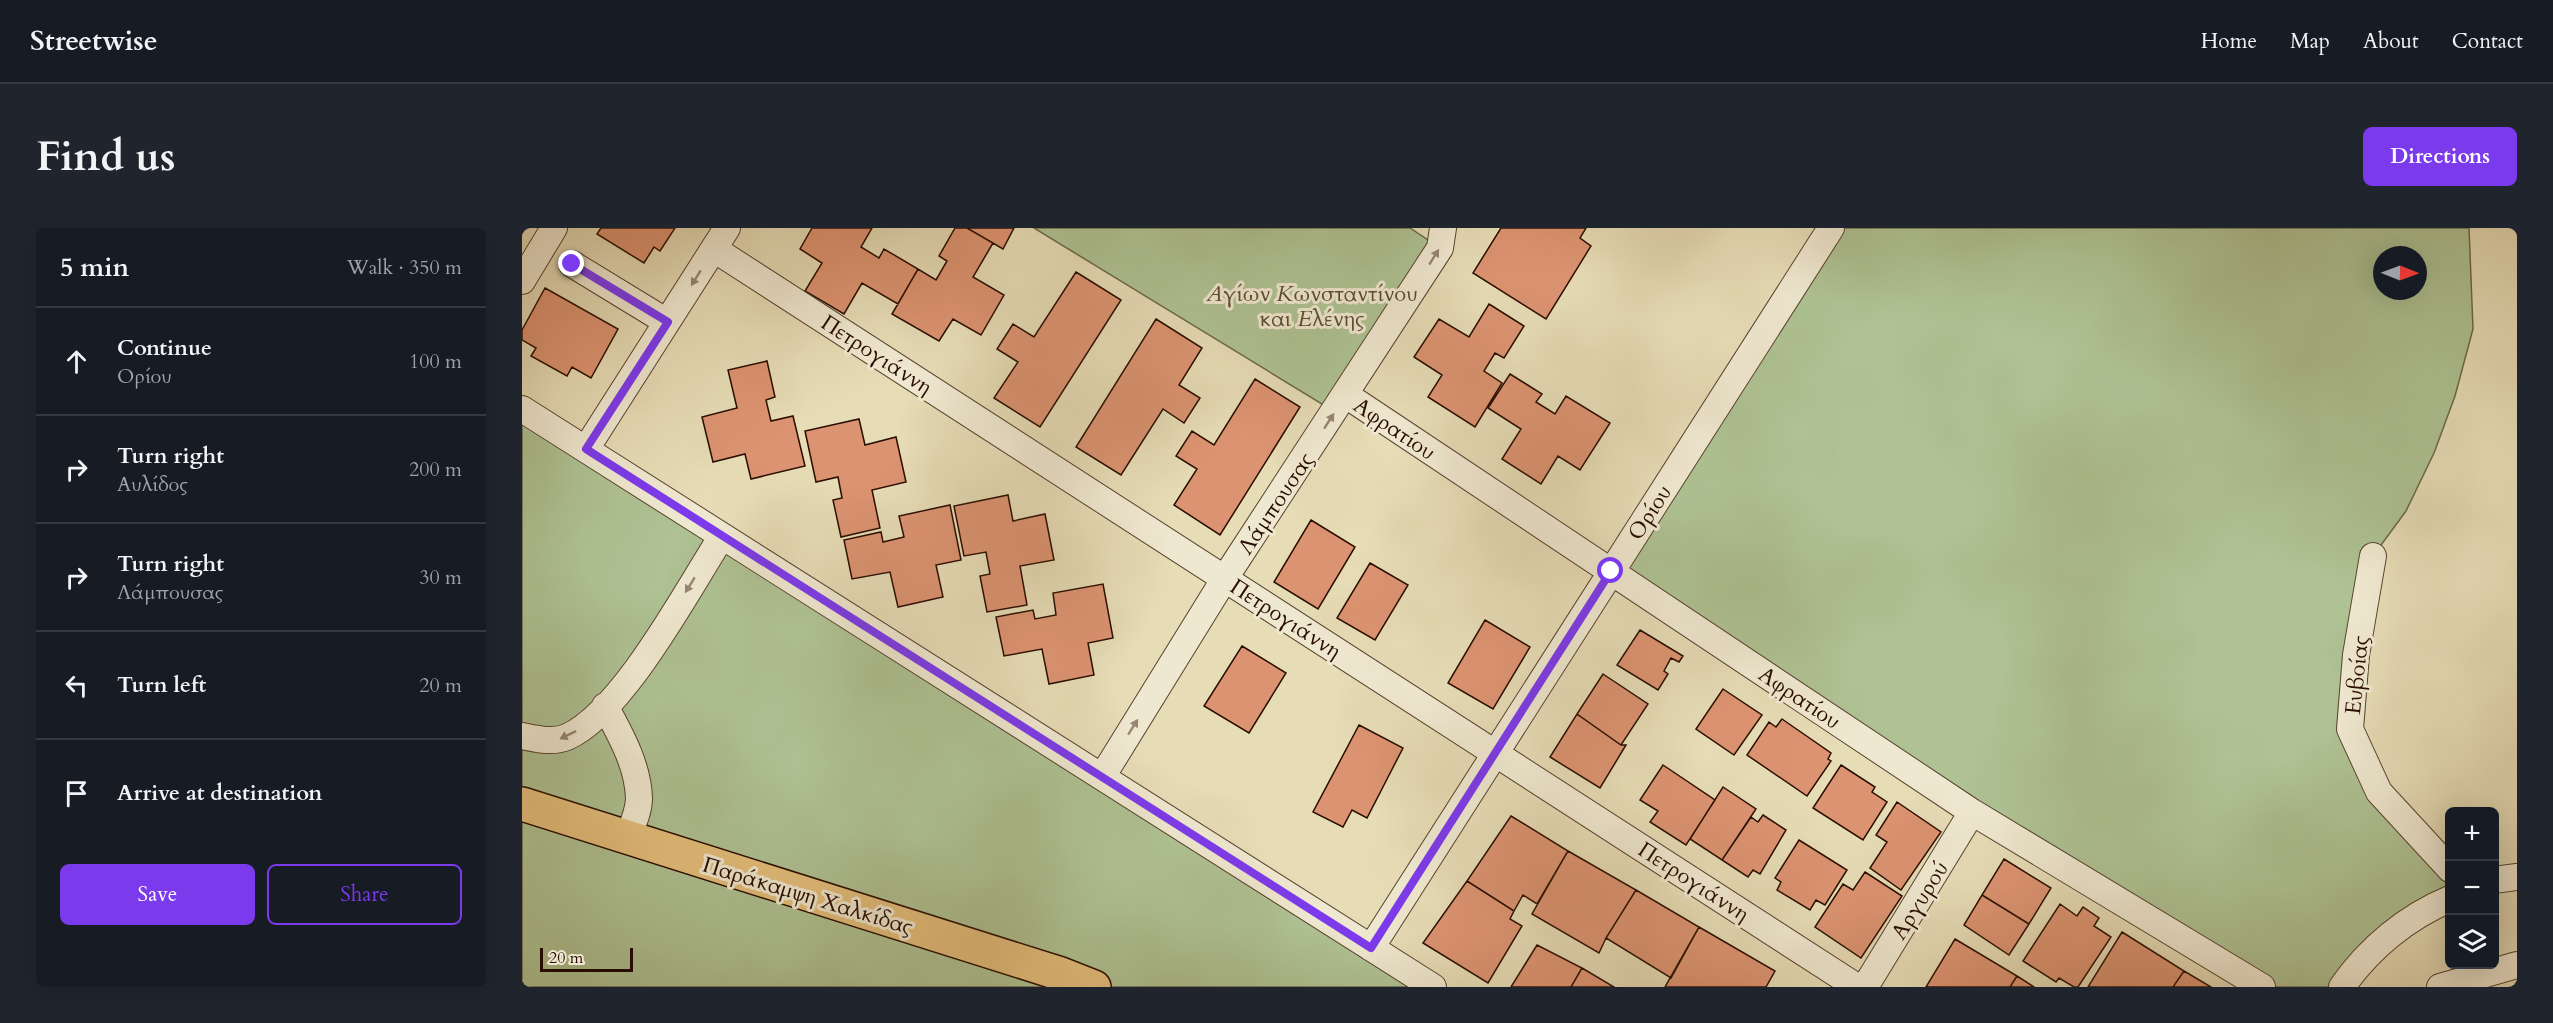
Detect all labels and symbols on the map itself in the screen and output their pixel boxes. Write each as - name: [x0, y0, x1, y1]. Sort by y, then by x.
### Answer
- north arrow: [2373, 246, 2427, 300]
- one-way arrow: [1429, 249, 1440, 265]
- route end: [558, 250, 584, 276]
- one-way arrow: [690, 269, 701, 286]
- park label: Αγίων Κωνσταντίνου και Ελένης: [1205, 279, 1418, 334]
- street label: Πετρογιάννη: [815, 308, 938, 402]
- street label: Αφρατίου: [1348, 390, 1441, 467]
- one-way arrow: [1323, 413, 1334, 429]
- street label: Λάμπουσας: [1231, 447, 1321, 560]
- street label: Ορίου: [1621, 479, 1679, 546]
- route start: [1597, 557, 1623, 583]
- street label: Πετρογιάννη: [1224, 572, 1347, 666]
- one-way arrow: [685, 577, 696, 593]
- street label: Ευβοίας: [2338, 634, 2376, 716]
- street label: Αφρατίου: [1753, 659, 1846, 736]
- one-way arrow: [1127, 719, 1138, 735]
- one-way arrow: [559, 730, 576, 739]
- street label: Πετρογιάννη: [1632, 835, 1755, 929]
- street label: Παράκαμψη Χαλκίδας: [699, 850, 917, 942]
- street label: Αργυρού: [1884, 856, 1956, 946]
- scale bar: [540, 945, 633, 972]

